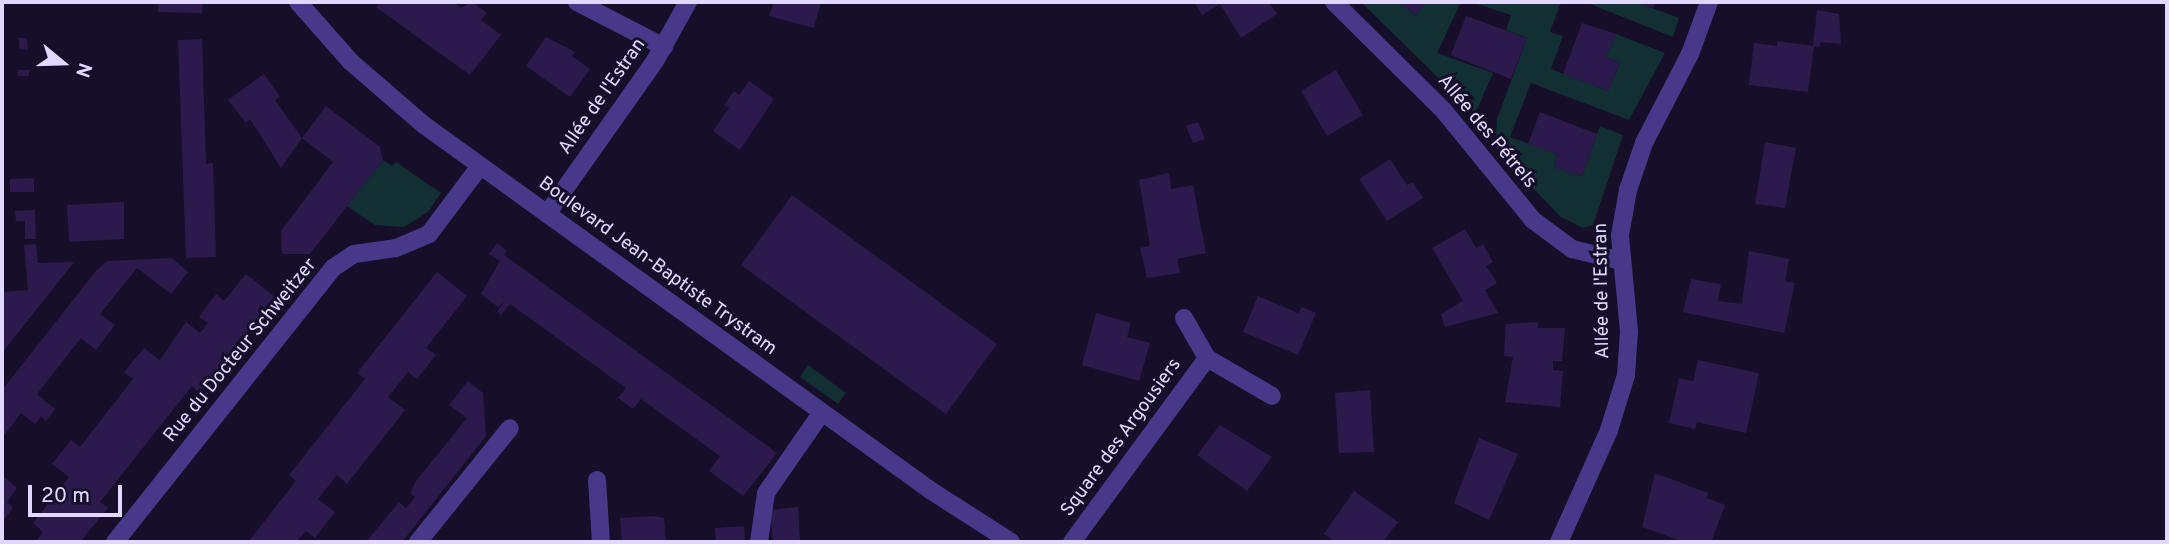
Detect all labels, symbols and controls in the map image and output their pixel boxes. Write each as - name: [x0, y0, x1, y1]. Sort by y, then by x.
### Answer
- north arrow: [28, 28, 98, 98]
- street label: Allée de l'Estran: [555, 35, 651, 159]
- text: N: [69, 59, 96, 80]
- street label: Allée des Pétrels: [1432, 70, 1540, 194]
- street label: Boulevard Jean-Baptiste Trystram: [533, 173, 781, 361]
- street label: Allée de l'Estran: [1590, 223, 1616, 359]
- street label: Rue du Docteur Schweitzer: [160, 254, 322, 448]
- street label: Square des Argousiers: [1057, 354, 1187, 522]
- scale bar: [32, 470, 126, 514]
- text: 20 m: [41, 483, 90, 510]

